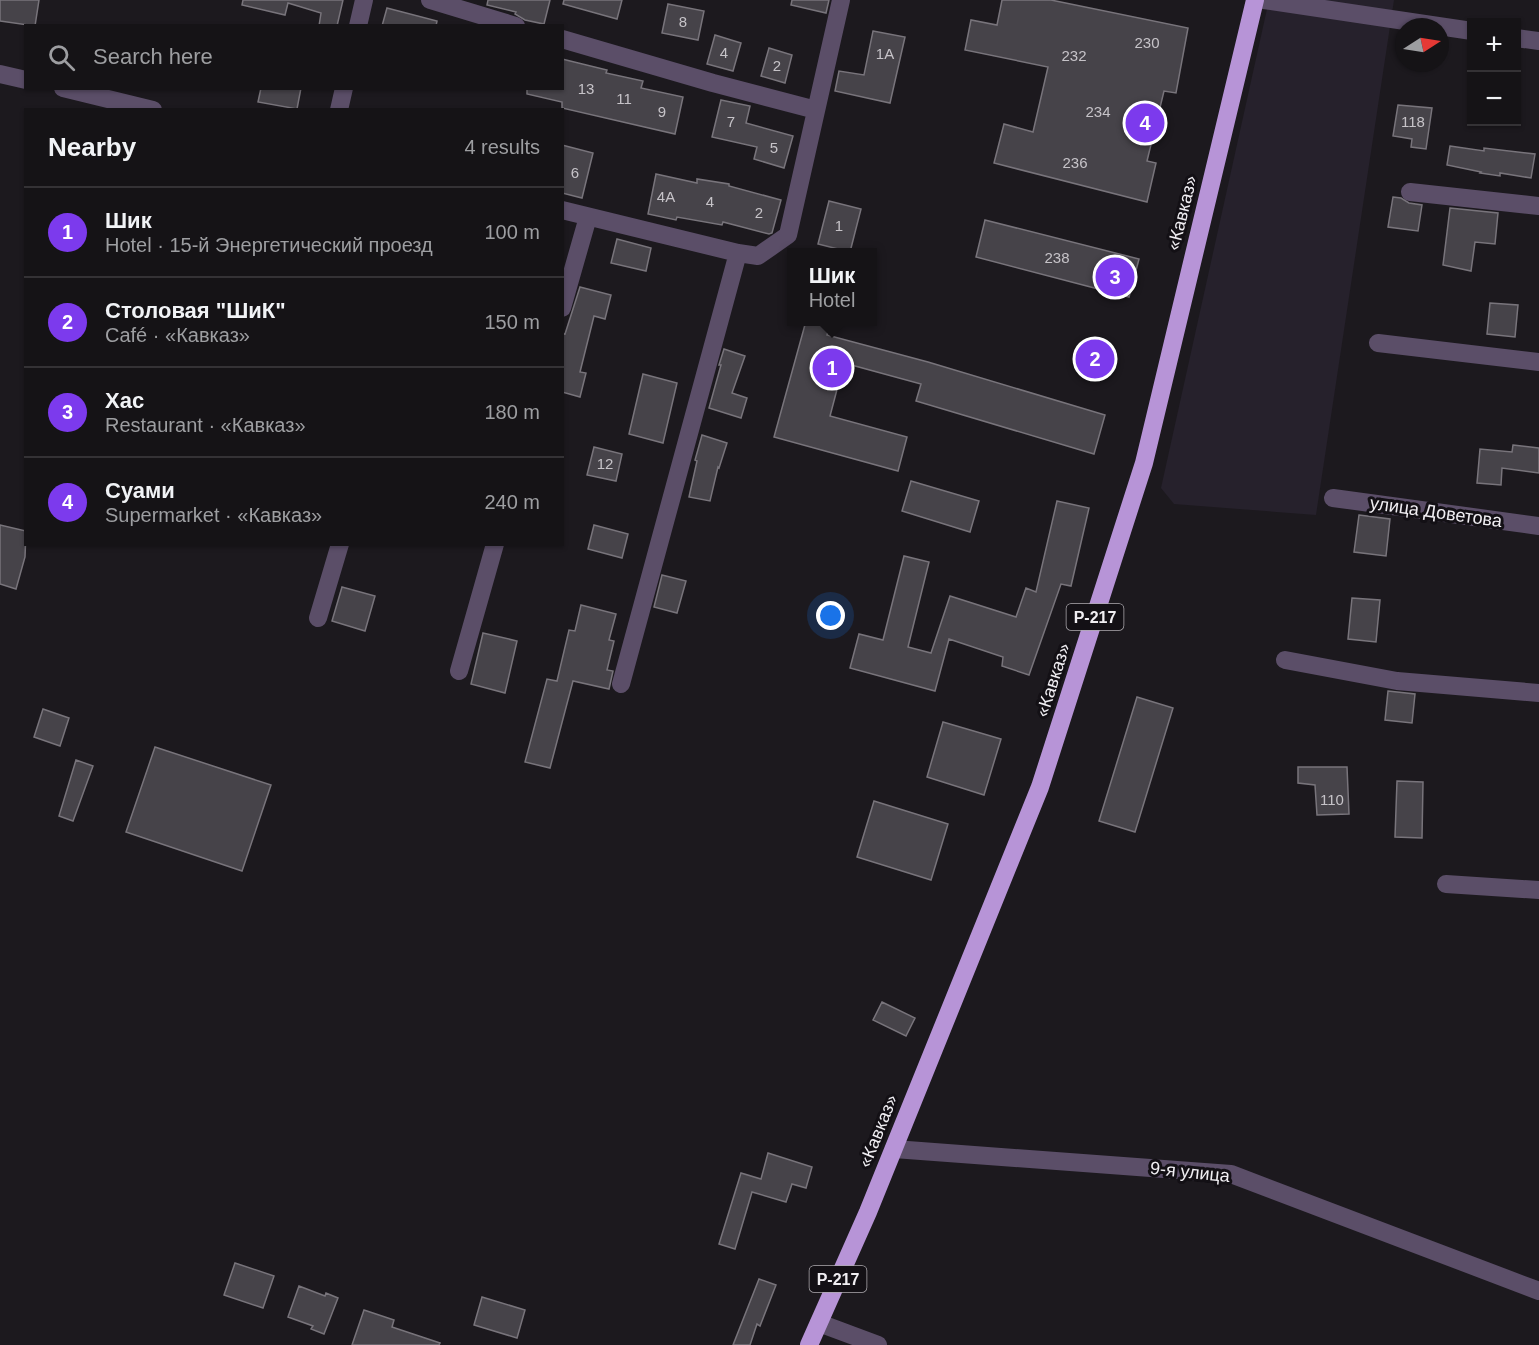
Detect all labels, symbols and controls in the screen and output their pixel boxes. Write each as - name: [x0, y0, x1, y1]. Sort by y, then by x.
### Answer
- house number: 8: [679, 13, 687, 30]
- north arrow: [1395, 18, 1449, 72]
- map controls: [1467, 18, 1521, 126]
- button: +: [1467, 18, 1521, 72]
- search box: [24, 24, 564, 90]
- house number: 230: [1134, 34, 1160, 51]
- icon: search: [45, 41, 78, 74]
- text: Search here: [93, 44, 213, 69]
- house number: 4: [720, 44, 728, 61]
- house number: 1А: [876, 45, 894, 62]
- house number: 232: [1061, 47, 1087, 64]
- house number: 2: [773, 57, 781, 74]
- button: −: [1467, 72, 1521, 126]
- house number: 13: [578, 80, 594, 97]
- house number: 11: [616, 90, 632, 107]
- pin: 4: [1126, 100, 1164, 146]
- house number: 9: [658, 103, 666, 120]
- house number: 234: [1085, 103, 1111, 120]
- house number: 7: [727, 113, 735, 130]
- house number: 118: [1401, 113, 1425, 130]
- text: Nearby: [48, 132, 136, 162]
- text: 4 results: [464, 136, 540, 158]
- house number: 5: [770, 139, 778, 156]
- house number: 236: [1062, 154, 1088, 171]
- house number: 6: [571, 164, 579, 181]
- street label: «Кавказ»: [1163, 174, 1201, 252]
- house number: 4А: [657, 188, 675, 205]
- house number: 4: [706, 193, 714, 210]
- house number: 2: [755, 204, 763, 221]
- text: Шик: [105, 208, 152, 233]
- house number: 1: [835, 217, 843, 234]
- text: 1: [62, 221, 73, 243]
- text: 100 m: [484, 221, 540, 243]
- text: Hotel · 15-й Энергетический проезд: [105, 234, 433, 256]
- popup: [787, 248, 877, 326]
- house number: 238: [1044, 249, 1070, 266]
- pin: 3: [1096, 254, 1134, 300]
- text: Шик: [809, 263, 855, 288]
- text: Hotel: [809, 289, 855, 311]
- text: Столовая "ШиК": [105, 298, 286, 323]
- text: 2: [62, 311, 73, 333]
- text: 150 m: [484, 311, 540, 333]
- text: Café · «Кавказ»: [105, 324, 250, 346]
- pin: 2: [1076, 336, 1114, 382]
- pin: 1: [812, 346, 852, 391]
- text: Хас: [105, 388, 144, 413]
- text: 3: [62, 401, 73, 423]
- text: 180 m: [484, 401, 540, 423]
- text: Restaurant · «Кавказ»: [105, 414, 306, 436]
- house number: 12: [597, 455, 613, 472]
- text: Суами: [105, 478, 175, 503]
- text: 4: [62, 491, 73, 513]
- text: 240 m: [484, 491, 540, 513]
- street label: улица Доветова: [1369, 493, 1504, 531]
- text: Supermarket · «Кавказ»: [105, 504, 322, 526]
- your location: [816, 601, 845, 630]
- road number: Р-217: [1066, 604, 1124, 630]
- street label: «Кавказ»: [1032, 641, 1074, 719]
- house number: 110: [1320, 791, 1344, 808]
- street label: «Кавказ»: [854, 1092, 902, 1170]
- street label: 9-я улица: [1149, 1158, 1232, 1186]
- road number: Р-217: [810, 1266, 866, 1292]

